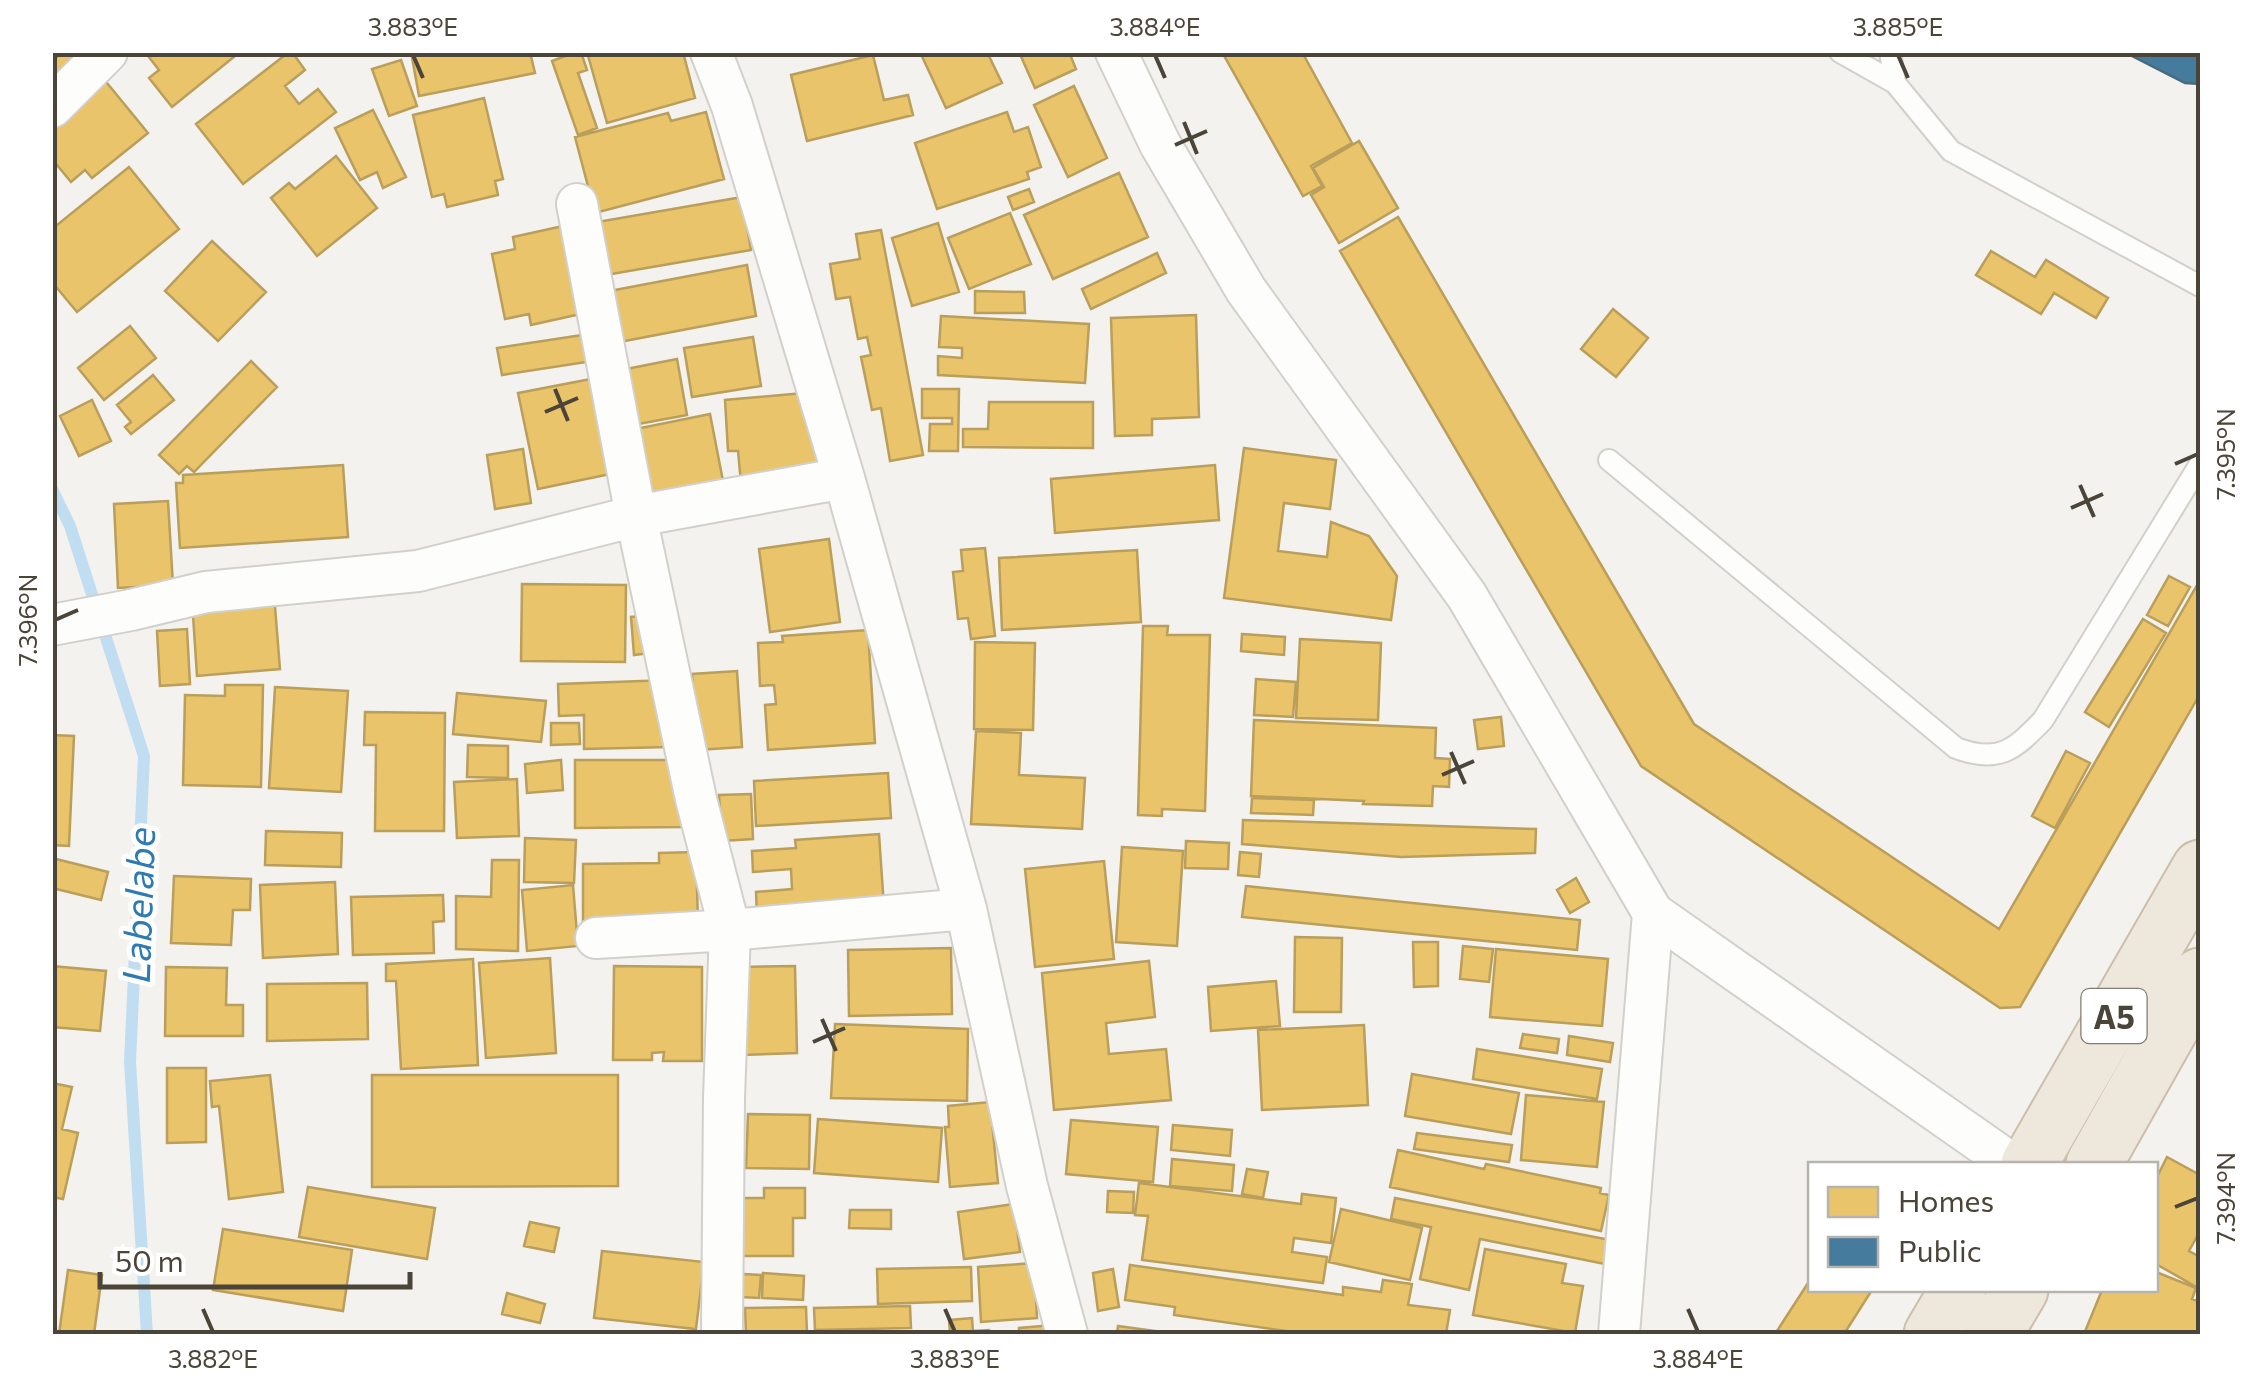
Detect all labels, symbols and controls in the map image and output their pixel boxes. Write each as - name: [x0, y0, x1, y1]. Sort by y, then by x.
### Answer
- text: 3.883°E: [368, 11, 458, 41]
- text: 3.884°E: [1109, 11, 1201, 41]
- text: 3.885°E: [1853, 11, 1943, 41]
- text: 7.395°N: [2210, 408, 2240, 500]
- text: 7.396°N: [12, 574, 42, 666]
- water label: Labelabe: [111, 826, 163, 984]
- road number: A5: [2082, 989, 2146, 1043]
- text: 7.394°N: [2210, 1152, 2240, 1244]
- legend: [1808, 1162, 2158, 1292]
- text: Homes: [1898, 1181, 1994, 1218]
- scale bar: [100, 1227, 410, 1289]
- text: Public: [1898, 1231, 1982, 1268]
- text: 50 m: [115, 1241, 184, 1278]
- text: 3.882°E: [168, 1343, 258, 1373]
- text: 3.883°E: [910, 1343, 1000, 1373]
- text: 3.884°E: [1652, 1343, 1744, 1373]

